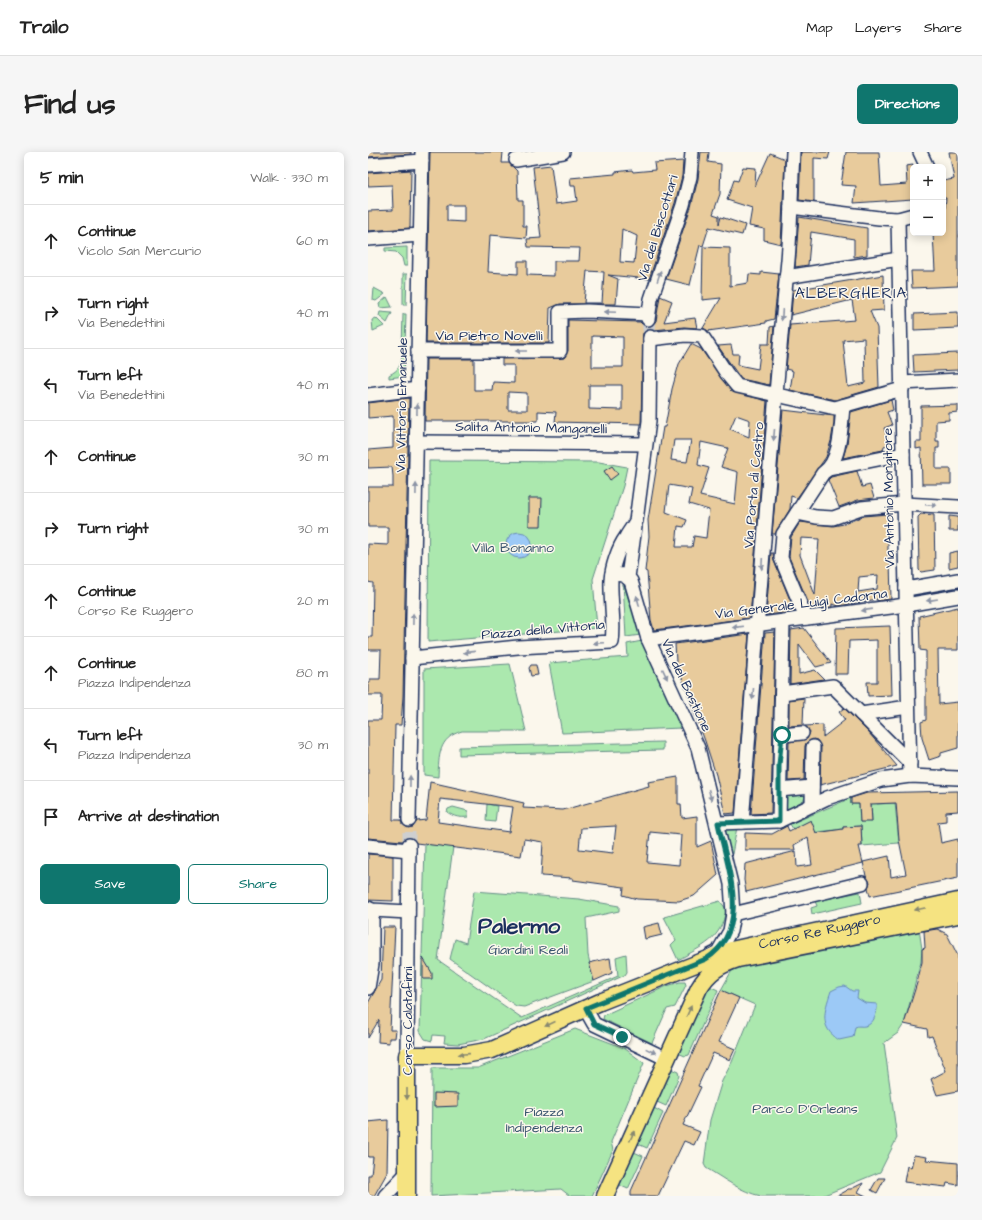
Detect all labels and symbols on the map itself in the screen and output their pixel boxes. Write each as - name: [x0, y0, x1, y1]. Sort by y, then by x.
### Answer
- street label: Via dei Biscottari: [632, 173, 684, 284]
- one-way arrow: [656, 270, 662, 282]
- district label: ALBERGHERIA: [795, 283, 907, 304]
- one-way arrow: [603, 308, 616, 315]
- one-way arrow: [779, 309, 786, 321]
- street label: Via Pietro Novelli: [435, 326, 543, 346]
- street label: Via Vittorio Emanuele: [391, 337, 413, 473]
- one-way arrow: [514, 348, 527, 354]
- one-way arrow: [414, 402, 420, 415]
- street label: Salita Antonio Manganelli: [455, 417, 607, 439]
- street label: Via Porta di Castro: [739, 421, 769, 549]
- street label: Via Antonio Mongitore: [878, 427, 900, 568]
- one-way arrow: [770, 428, 777, 441]
- one-way arrow: [413, 482, 419, 495]
- one-way arrow: [925, 502, 937, 509]
- park label: Villa Bonanno: [472, 538, 554, 558]
- one-way arrow: [758, 558, 765, 570]
- street label: Via Generale Luigi Cadorna: [714, 583, 888, 624]
- one-way arrow: [635, 595, 641, 607]
- one-way arrow: [926, 598, 938, 604]
- one-way arrow: [861, 607, 873, 613]
- one-way arrow: [410, 612, 416, 625]
- street label: Piazza della Vittoria: [481, 615, 606, 645]
- one-way arrow: [732, 624, 744, 630]
- street label: Via del Bastione: [656, 636, 717, 736]
- one-way arrow: [593, 639, 605, 646]
- one-way arrow: [463, 649, 475, 655]
- one-way arrow: [662, 669, 668, 680]
- one-way arrow: [749, 688, 756, 700]
- route start: [773, 726, 791, 744]
- one-way arrow: [407, 774, 413, 787]
- one-way arrow: [708, 789, 714, 802]
- one-way arrow: [914, 907, 926, 913]
- street label: Corso Re Ruggero: [757, 909, 882, 955]
- district label: Palermo: [478, 911, 561, 942]
- park label: Giardini Reali: [488, 940, 568, 960]
- street label: Corso Calatafimi: [398, 967, 418, 1075]
- one-way arrow: [686, 1005, 692, 1016]
- one-way arrow: [544, 1021, 556, 1027]
- route end: [613, 1028, 631, 1046]
- one-way arrow: [646, 1048, 657, 1054]
- one-way arrow: [458, 1051, 470, 1058]
- one-way arrow: [404, 1088, 410, 1101]
- park label: Parco D'Orleans: [752, 1099, 858, 1119]
- park label: Piazza Indipendenza: [506, 1102, 582, 1138]
- one-way arrow: [629, 1130, 636, 1142]

